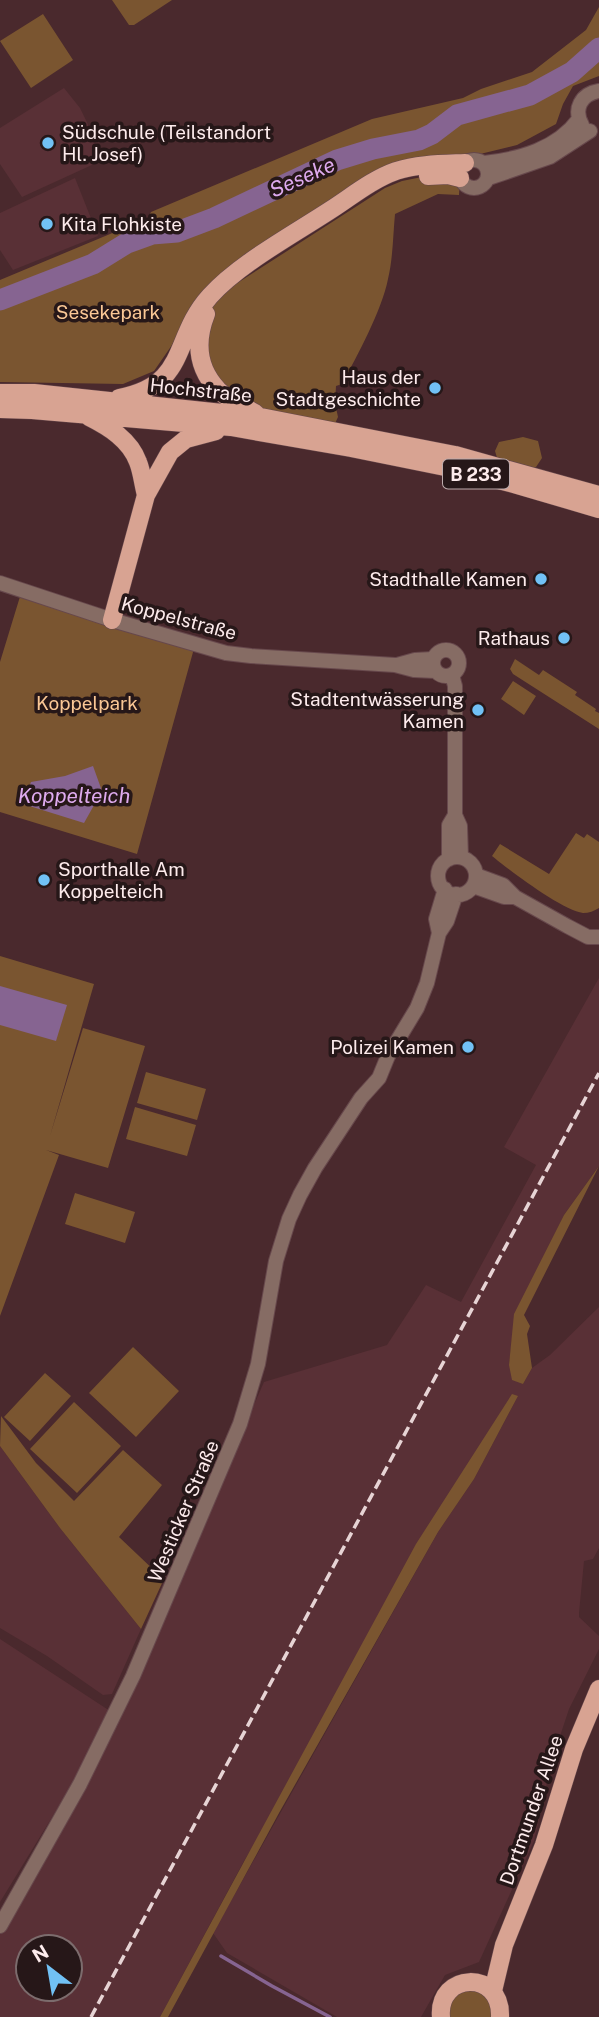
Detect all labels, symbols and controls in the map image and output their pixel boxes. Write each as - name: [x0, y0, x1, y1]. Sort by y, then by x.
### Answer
- place label: Südschule (Teilstandort Hl. Josef): [62, 121, 271, 165]
- marker: Südschule (Teilstandort Hl. Josef): [40, 135, 56, 151]
- water label: Seseke: [265, 152, 339, 202]
- place label: Kita Flohkiste: [61, 213, 182, 235]
- marker: Kita Flohkiste: [39, 216, 55, 232]
- park label: Sesekepark: [56, 301, 161, 323]
- place label: Haus der Stadtgeschichte: [276, 366, 421, 410]
- street label: Hochstraße: [149, 374, 253, 406]
- marker: Haus der Stadtgeschichte: [427, 380, 443, 396]
- road number: B 233: [443, 460, 509, 488]
- place label: Stadthalle Kamen: [369, 568, 527, 590]
- marker: Stadthalle Kamen: [533, 571, 549, 587]
- street label: Koppelstraße: [119, 592, 239, 644]
- place label: Rathaus: [478, 627, 550, 649]
- marker: Rathaus: [556, 630, 572, 646]
- place label: Stadtentwässerung Kamen: [290, 688, 464, 732]
- park label: Koppelpark: [36, 692, 138, 714]
- marker: Stadtentwässerung Kamen: [470, 702, 486, 718]
- water label: Koppelteich: [18, 783, 130, 808]
- place label: Sporthalle Am Koppelteich: [58, 858, 185, 902]
- marker: Sporthalle Am Koppelteich: [36, 872, 52, 888]
- place label: Polizei Kamen: [330, 1036, 454, 1058]
- marker: Polizei Kamen: [460, 1039, 476, 1055]
- street label: Westicker Straße: [143, 1437, 223, 1585]
- street label: Dortmunder Allee: [495, 1732, 567, 1888]
- north arrow: [14, 1933, 84, 2003]
- text: N: [28, 1940, 52, 1967]

